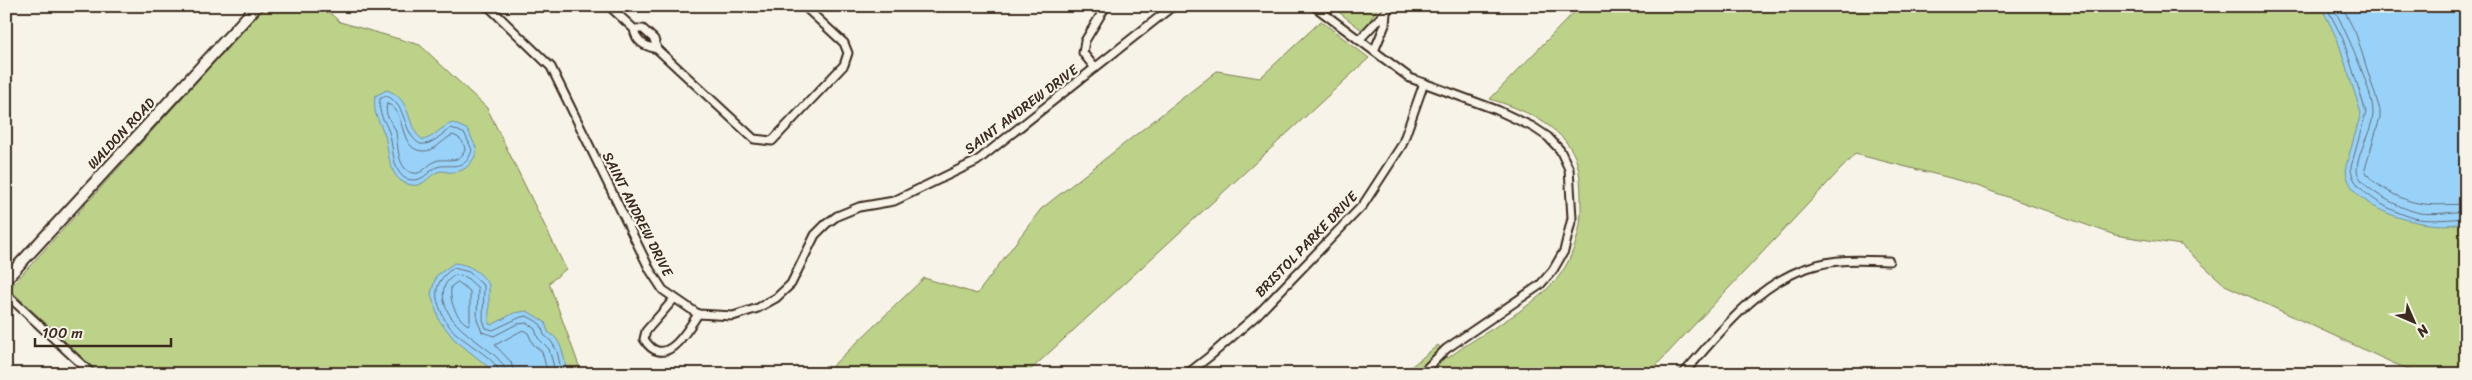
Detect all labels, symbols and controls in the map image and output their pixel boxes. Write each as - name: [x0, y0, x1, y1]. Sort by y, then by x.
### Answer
- street label: SAINT ANDREW DRIVE: [959, 57, 1085, 161]
- street label: WALDON ROAD: [81, 91, 162, 175]
- street label: SAINT ANDREW DRIVE: [595, 147, 680, 282]
- street label: BRISTOL PARKE DRIVE: [1249, 184, 1365, 303]
- north arrow: [2390, 298, 2440, 348]
- scale bar: [35, 315, 171, 347]
- text: N: [2410, 318, 2436, 343]
- text: 100 m: [42, 320, 83, 346]

